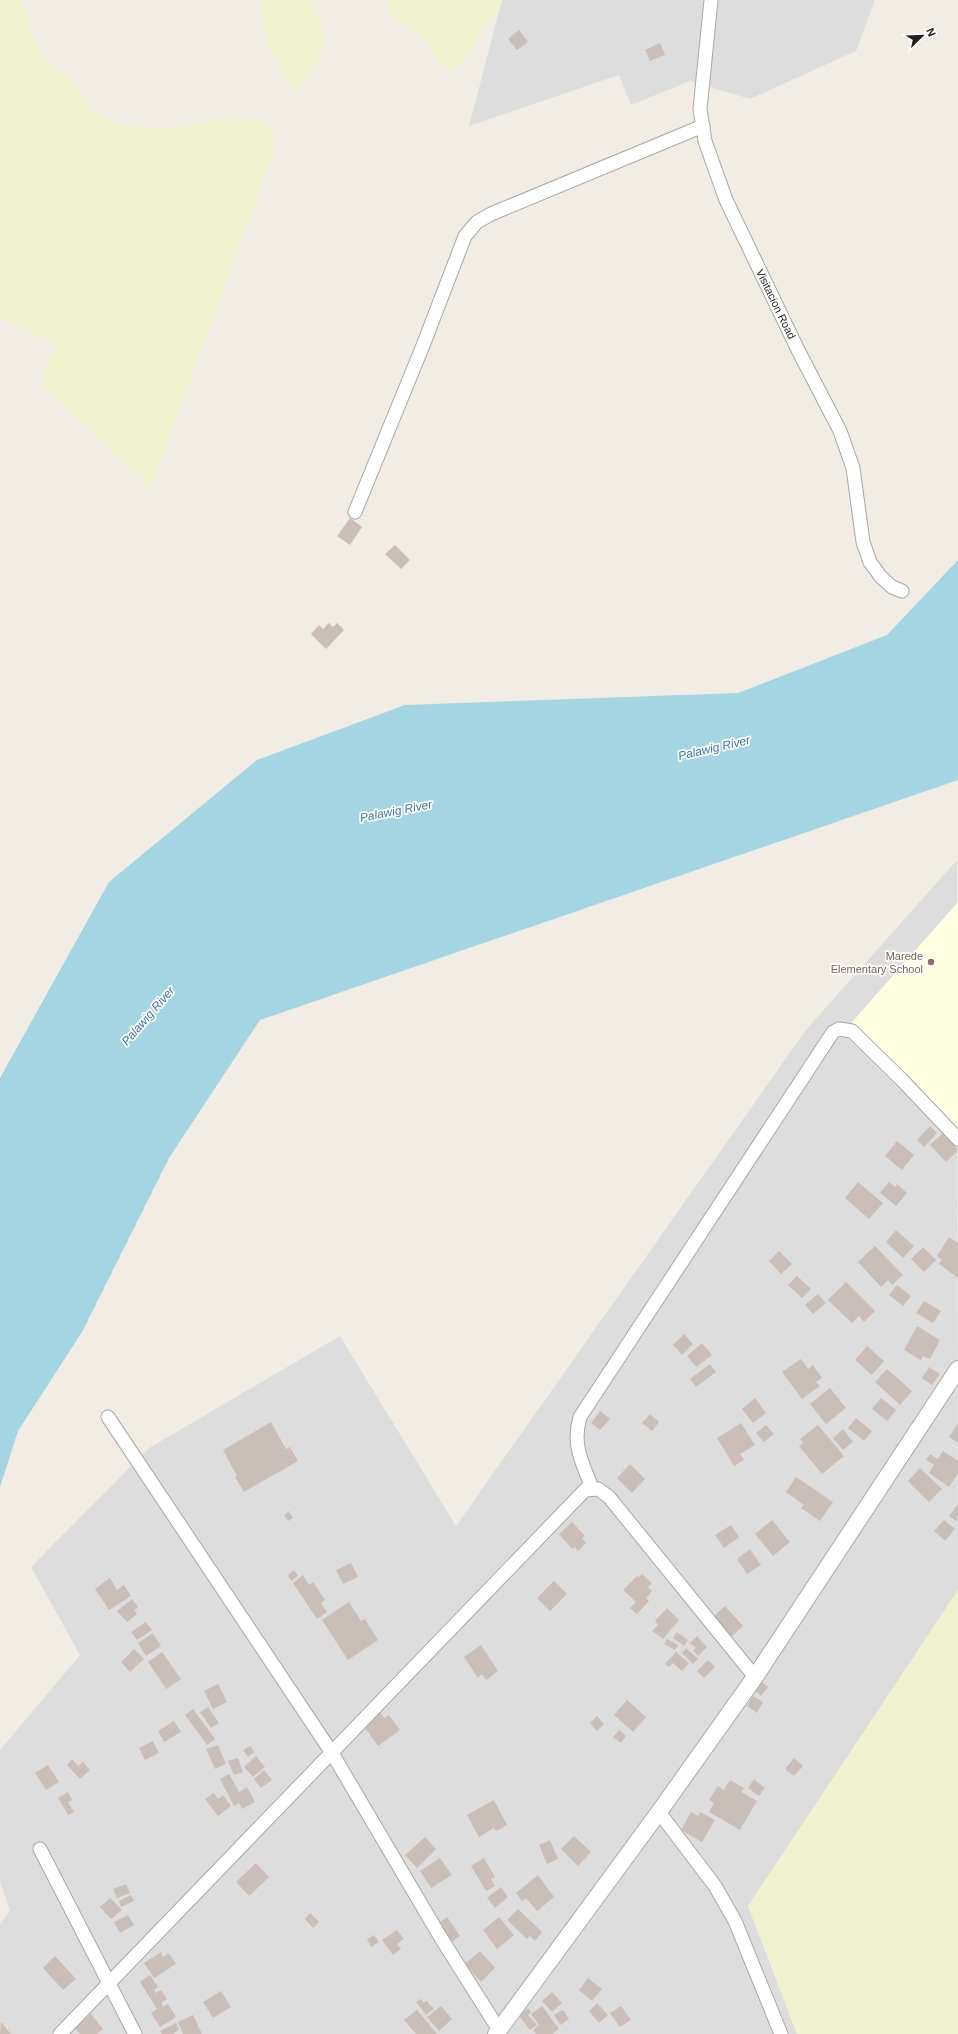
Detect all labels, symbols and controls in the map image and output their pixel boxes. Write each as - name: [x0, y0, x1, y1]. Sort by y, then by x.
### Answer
- north arrow: [902, 16, 942, 56]
- text: N: [924, 26, 938, 38]
- street label: Visitacion Road: [754, 267, 798, 341]
- water label: Palawig River: [677, 733, 752, 763]
- water label: Palawig River: [359, 797, 434, 825]
- place label: Marede Elementary School: [831, 950, 923, 975]
- marker: Marede Elementary School: [926, 957, 936, 967]
- water label: Palawig River: [119, 983, 178, 1048]

